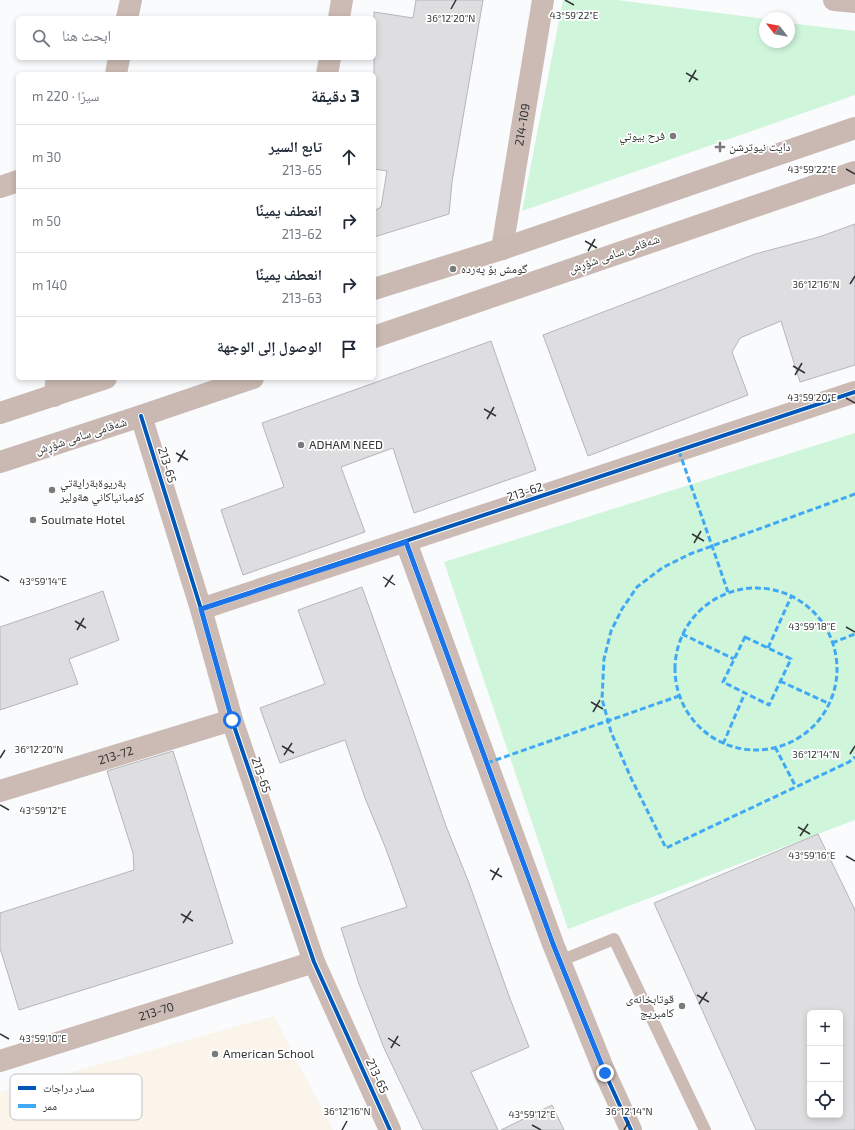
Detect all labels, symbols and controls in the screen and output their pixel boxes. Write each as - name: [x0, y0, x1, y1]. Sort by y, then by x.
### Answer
- text: 43°59'22"E: [550, 9, 599, 21]
- text: 36°12'20"N: [427, 12, 475, 24]
- north arrow: [759, 12, 795, 48]
- search box: [16, 16, 376, 60]
- text: ابحث هنا: [62, 26, 111, 44]
- icon: search: [30, 27, 52, 49]
- text: 3 دقيقة: [311, 85, 360, 105]
- text: سيرًا · 220 m: [32, 88, 99, 104]
- street label: 214-109: [511, 102, 532, 147]
- place label: فرح بيوتي: [619, 128, 665, 146]
- marker: فرح بيوتي: [668, 131, 678, 141]
- text: تابع السير: [269, 137, 322, 155]
- place label: دايت نيوترشن: [729, 139, 791, 154]
- marker: دايت نيوترشن: [714, 141, 726, 153]
- icon: ahead: [338, 146, 360, 168]
- text: 30 m: [32, 149, 61, 165]
- text: 213-65: [282, 162, 322, 178]
- text: 43°59'22"E: [788, 163, 837, 175]
- text: انعطف يمينًا: [255, 201, 322, 219]
- icon: right: [338, 210, 360, 232]
- text: 50 m: [32, 213, 61, 229]
- text: 213-62: [282, 226, 322, 242]
- street label: شەقامی سامی شۆڕش: [566, 231, 662, 279]
- place label: گومش بۆ پەردە: [461, 261, 528, 276]
- marker: گومش بۆ پەردە: [448, 264, 458, 274]
- text: انعطف يمينًا: [255, 265, 322, 283]
- icon: right: [338, 274, 360, 296]
- text: 140 m: [32, 277, 67, 293]
- text: 36°12'16"N: [793, 278, 839, 290]
- text: 213-63: [282, 290, 322, 306]
- text: الوصول إلى الوجهة: [217, 337, 322, 355]
- icon: arrive: [338, 338, 360, 360]
- text: 43°59'20"E: [787, 391, 837, 403]
- street label: شەقامی سامی شۆڕش: [33, 414, 129, 460]
- place label: ADHAM NEED: [309, 437, 383, 451]
- marker: ADHAM NEED: [296, 440, 306, 450]
- street label: 213-65: [156, 445, 180, 484]
- place label: بةريوةبةرايةتي كؤمبانياكاني هةولير: [59, 475, 144, 507]
- street label: 213-62: [505, 479, 545, 503]
- marker: بةريوةبةرايةتي كؤمبانياكاني هةولير: [47, 485, 57, 495]
- place label: Soulmate Hotel: [41, 512, 126, 526]
- marker: Soulmate Hotel: [28, 515, 38, 525]
- text: 43°59'14"E: [19, 575, 67, 587]
- text: 43°59'18"E: [788, 620, 836, 632]
- route start: [223, 711, 241, 729]
- text: 36°12'20"N: [15, 743, 63, 755]
- street label: 213-72: [96, 743, 135, 767]
- text: 36°12'14"N: [792, 748, 840, 760]
- street label: 213-65: [249, 755, 275, 794]
- text: 43°59'12"E: [19, 804, 67, 816]
- text: 43°59'16"E: [788, 849, 836, 861]
- place label: قوتابخانەی کامبریج: [626, 991, 674, 1020]
- street label: 213-70: [137, 999, 176, 1023]
- marker: قوتابخانەی کامبریج: [677, 1001, 687, 1011]
- map controls: [807, 1010, 843, 1118]
- button: +: [807, 1010, 843, 1046]
- text: 43°59'10"E: [19, 1032, 67, 1044]
- place label: American School: [223, 1046, 315, 1060]
- button: −: [807, 1046, 843, 1082]
- marker: American School: [210, 1049, 220, 1059]
- street label: 213-65: [364, 1056, 392, 1095]
- route end: [596, 1064, 614, 1082]
- legend: [10, 1074, 142, 1120]
- text: مسار دراجات: [43, 1081, 94, 1094]
- button: locate: [807, 1082, 843, 1118]
- text: ممر: [42, 1099, 57, 1112]
- text: 36°12'16"N: [324, 1105, 370, 1117]
- text: 36°12'14"N: [605, 1105, 653, 1117]
- text: 43°59'12"E: [508, 1108, 556, 1120]

